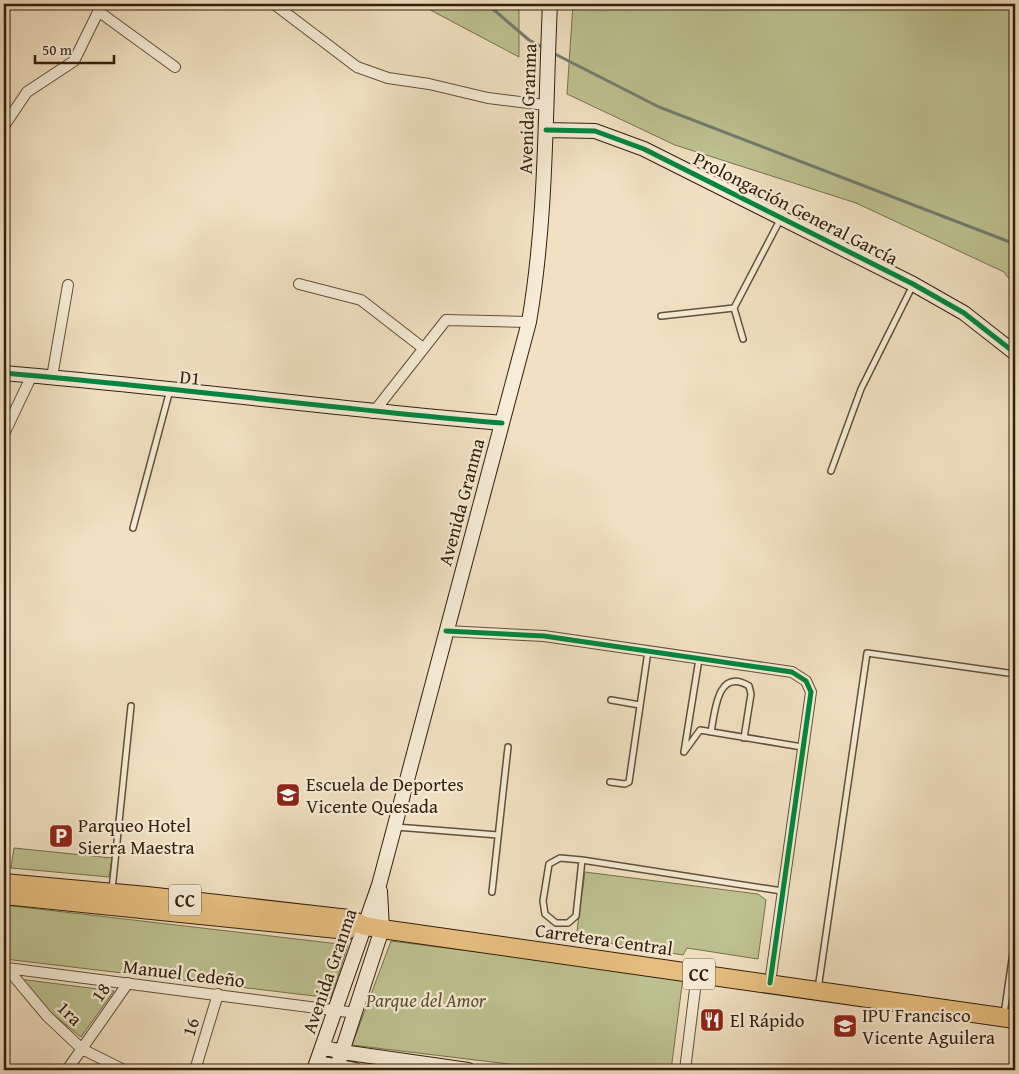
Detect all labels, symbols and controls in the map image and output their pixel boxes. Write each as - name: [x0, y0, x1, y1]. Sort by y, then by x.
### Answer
- scale bar: [35, 32, 114, 64]
- text: 50 m: [42, 39, 73, 60]
- street label: Avenida Granma: [511, 43, 543, 175]
- street label: Prolongación General García: [689, 144, 903, 272]
- street label: D1: [178, 362, 202, 392]
- street label: Avenida Granma: [431, 435, 491, 569]
- place label: Escuela de Deportes Vicente Quesada: [306, 770, 464, 820]
- school or university icon: Escuela de Deportes Vicente Quesada: [275, 782, 301, 808]
- place label: Parqueo Hotel Sierra Maestra: [78, 811, 195, 861]
- parking icon: Parqueo Hotel Sierra Maestra: [48, 823, 74, 849]
- road number: CC: [169, 884, 201, 916]
- street label: Avenida Granma: [294, 905, 364, 1037]
- street label: Carretera Central: [533, 915, 675, 963]
- street label: Manuel Cedeño: [121, 952, 247, 994]
- road number: CC: [683, 959, 715, 990]
- street label: 18: [83, 976, 117, 1008]
- park label: Parque del Amor: [365, 986, 487, 1014]
- street label: 1ra: [51, 994, 89, 1032]
- place label: IPU Francisco Vicente Aguilera: [862, 1001, 995, 1051]
- place label: El Rápido: [730, 1006, 804, 1034]
- restaurant icon: El Rápido: [699, 1007, 725, 1033]
- school or university icon: IPU Francisco Vicente Aguilera: [832, 1013, 858, 1039]
- street label: 16: [174, 1014, 206, 1040]

